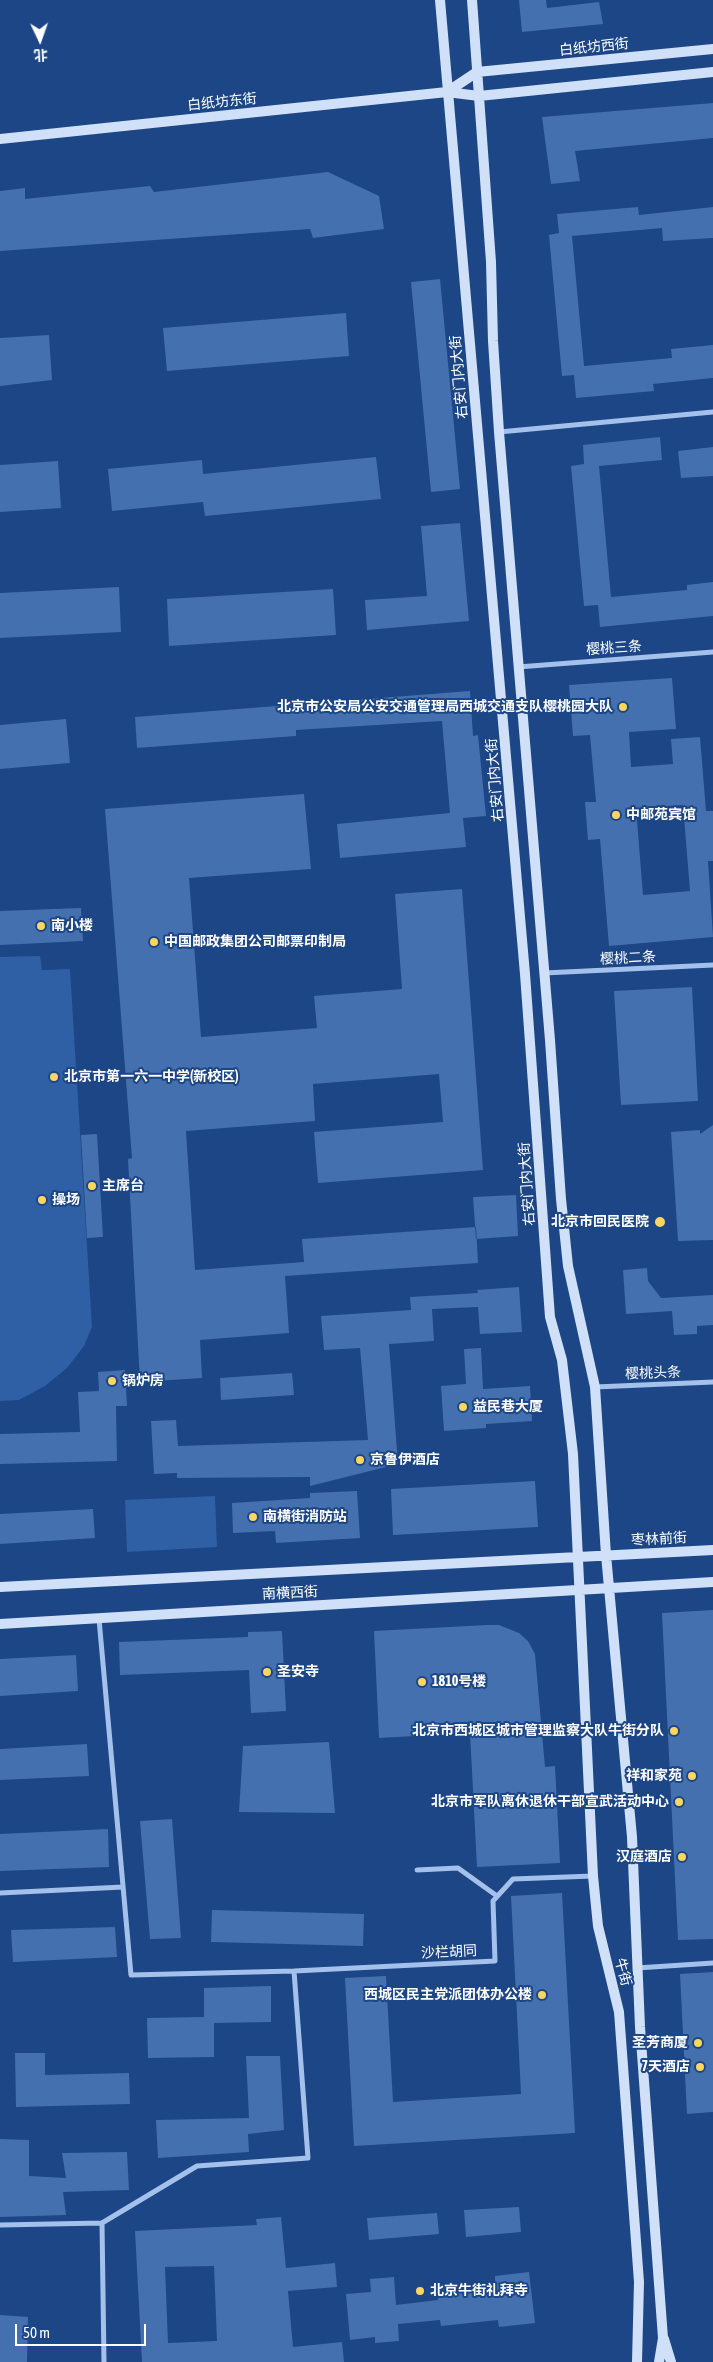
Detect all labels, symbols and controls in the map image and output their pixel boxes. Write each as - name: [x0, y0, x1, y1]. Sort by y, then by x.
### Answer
- north arrow: [15, 15, 65, 65]
- street label: 白纸坊西街: [558, 35, 630, 59]
- text: 北: [33, 47, 48, 63]
- street label: 白纸坊东街: [186, 90, 258, 114]
- street label: 右安门内大街: [447, 334, 471, 420]
- street label: 樱桃三条: [585, 638, 643, 658]
- place label: 北京市公安局公安交通管理局西城交通支队樱桃园大队: [277, 699, 613, 715]
- marker: 北京市公安局公安交通管理局西城交通支队樱桃园大队: [617, 701, 629, 713]
- street label: 右安门内大街: [483, 737, 507, 823]
- place label: 中邮苑宾馆: [626, 807, 696, 823]
- marker: 中邮苑宾馆: [610, 809, 622, 821]
- place label: 南小楼: [51, 918, 93, 934]
- marker: 南小楼: [35, 920, 47, 932]
- place label: 中国邮政集团公司邮票印制局: [164, 934, 346, 950]
- marker: 中国邮政集团公司邮票印制局: [148, 936, 160, 948]
- street label: 樱桃二条: [600, 948, 656, 968]
- place label: 北京市第一六一中学(新校区): [64, 1069, 239, 1085]
- marker: 北京市第一六一中学(新校区): [48, 1071, 60, 1083]
- street label: 右安门内大街: [516, 1142, 538, 1226]
- place label: 主席台: [102, 1178, 144, 1194]
- marker: 主席台: [86, 1180, 98, 1192]
- place label: 操场: [52, 1192, 80, 1208]
- marker: 操场: [36, 1194, 48, 1206]
- place label: 北京市回民医院: [551, 1214, 649, 1230]
- marker: 北京市回民医院: [653, 1215, 667, 1229]
- street label: 樱桃头条: [625, 1364, 681, 1382]
- place label: 锅炉房: [122, 1373, 164, 1389]
- marker: 锅炉房: [106, 1375, 118, 1387]
- place label: 益民巷大厦: [473, 1399, 543, 1415]
- marker: 益民巷大厦: [457, 1401, 469, 1413]
- place label: 京鲁伊酒店: [370, 1452, 440, 1468]
- marker: 京鲁伊酒店: [354, 1454, 366, 1466]
- place label: 南横街消防站: [263, 1509, 347, 1525]
- marker: 南横街消防站: [247, 1511, 259, 1523]
- street label: 枣林前街: [631, 1529, 687, 1549]
- street label: 南横西街: [262, 1583, 318, 1603]
- place label: 圣安寺: [277, 1664, 319, 1680]
- marker: 圣安寺: [261, 1666, 273, 1678]
- place label: 1810号楼: [432, 1674, 486, 1690]
- marker: 1810号楼: [416, 1676, 428, 1688]
- place label: 北京市西城区城市管理监察大队牛街分队: [412, 1723, 664, 1739]
- marker: 北京市西城区城市管理监察大队牛街分队: [668, 1725, 680, 1737]
- place label: 祥和家苑: [626, 1768, 682, 1784]
- marker: 祥和家苑: [686, 1770, 698, 1782]
- place label: 北京市军队离休退休干部宣武活动中心: [431, 1794, 669, 1810]
- marker: 北京市军队离休退休干部宣武活动中心: [673, 1796, 685, 1808]
- place label: 汉庭酒店: [616, 1849, 672, 1865]
- marker: 汉庭酒店: [676, 1851, 688, 1863]
- street label: 沙栏胡同: [421, 1942, 477, 1962]
- street label: 牛街: [611, 1956, 635, 1988]
- place label: 西城区民主党派团体办公楼: [364, 1987, 532, 2003]
- marker: 西城区民主党派团体办公楼: [536, 1989, 548, 2001]
- place label: 圣芳商厦: [632, 2035, 688, 2051]
- marker: 圣芳商厦: [692, 2037, 704, 2049]
- place label: 7天酒店: [641, 2059, 690, 2075]
- marker: 7天酒店: [694, 2061, 706, 2073]
- place label: 北京牛街礼拜寺: [430, 2283, 528, 2299]
- marker: 北京牛街礼拜寺: [414, 2285, 426, 2297]
- scale bar: [18, 2314, 149, 2346]
- text: 50 m: [23, 2324, 50, 2341]

